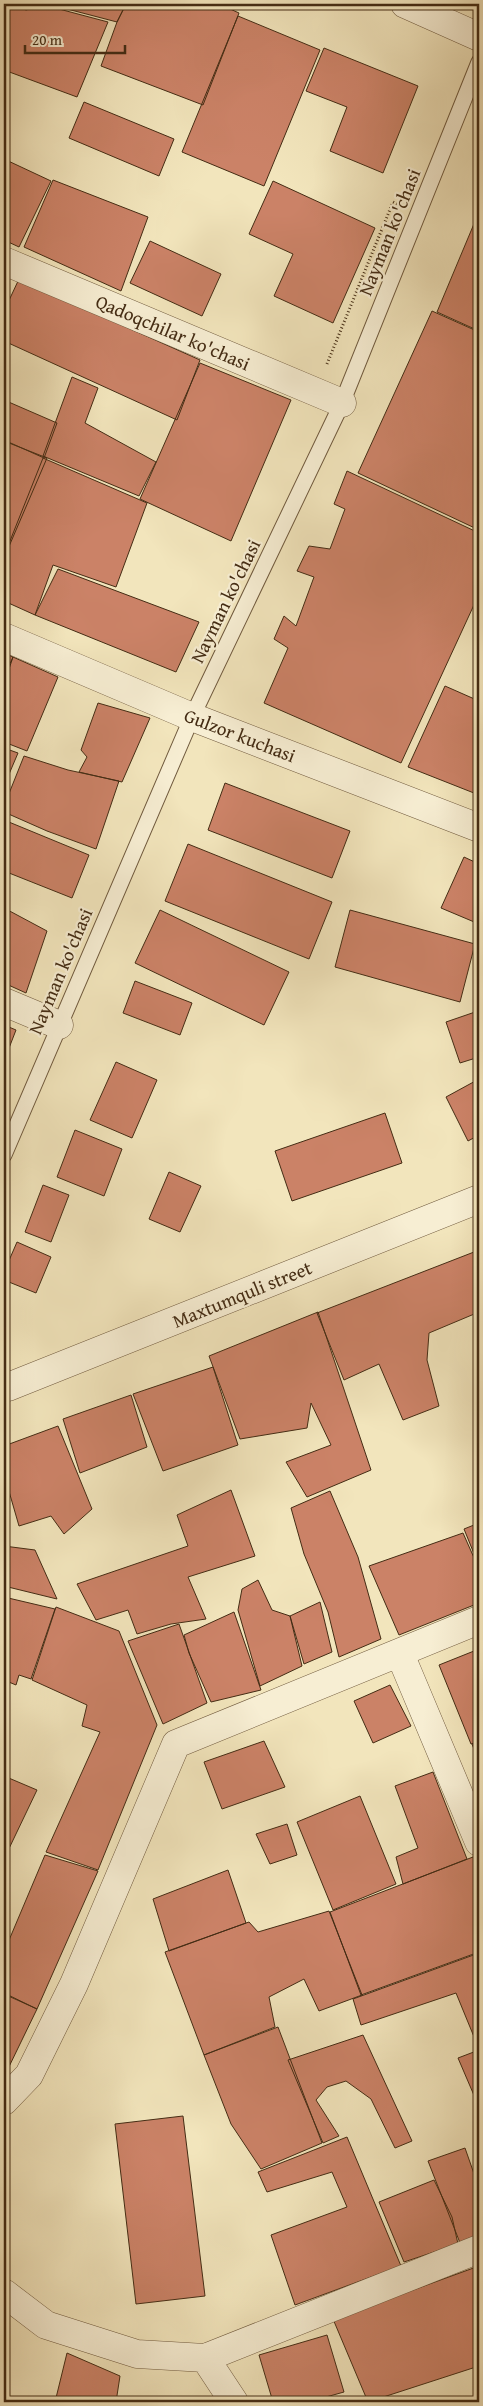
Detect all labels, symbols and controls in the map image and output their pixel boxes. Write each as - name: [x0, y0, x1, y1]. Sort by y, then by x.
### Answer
- scale bar: [25, 22, 125, 54]
- text: 20 m: [32, 29, 63, 50]
- street label: Nayman ko'chasi: [351, 164, 427, 300]
- street label: Qadoqchilar ko'chasi: [91, 287, 255, 377]
- street label: Nayman ko'chasi: [183, 534, 267, 668]
- street label: Gulzor kuchasi: [180, 701, 300, 769]
- street label: Nayman ko'chasi: [21, 904, 99, 1038]
- street label: Maxtumquli street: [168, 1253, 316, 1335]

